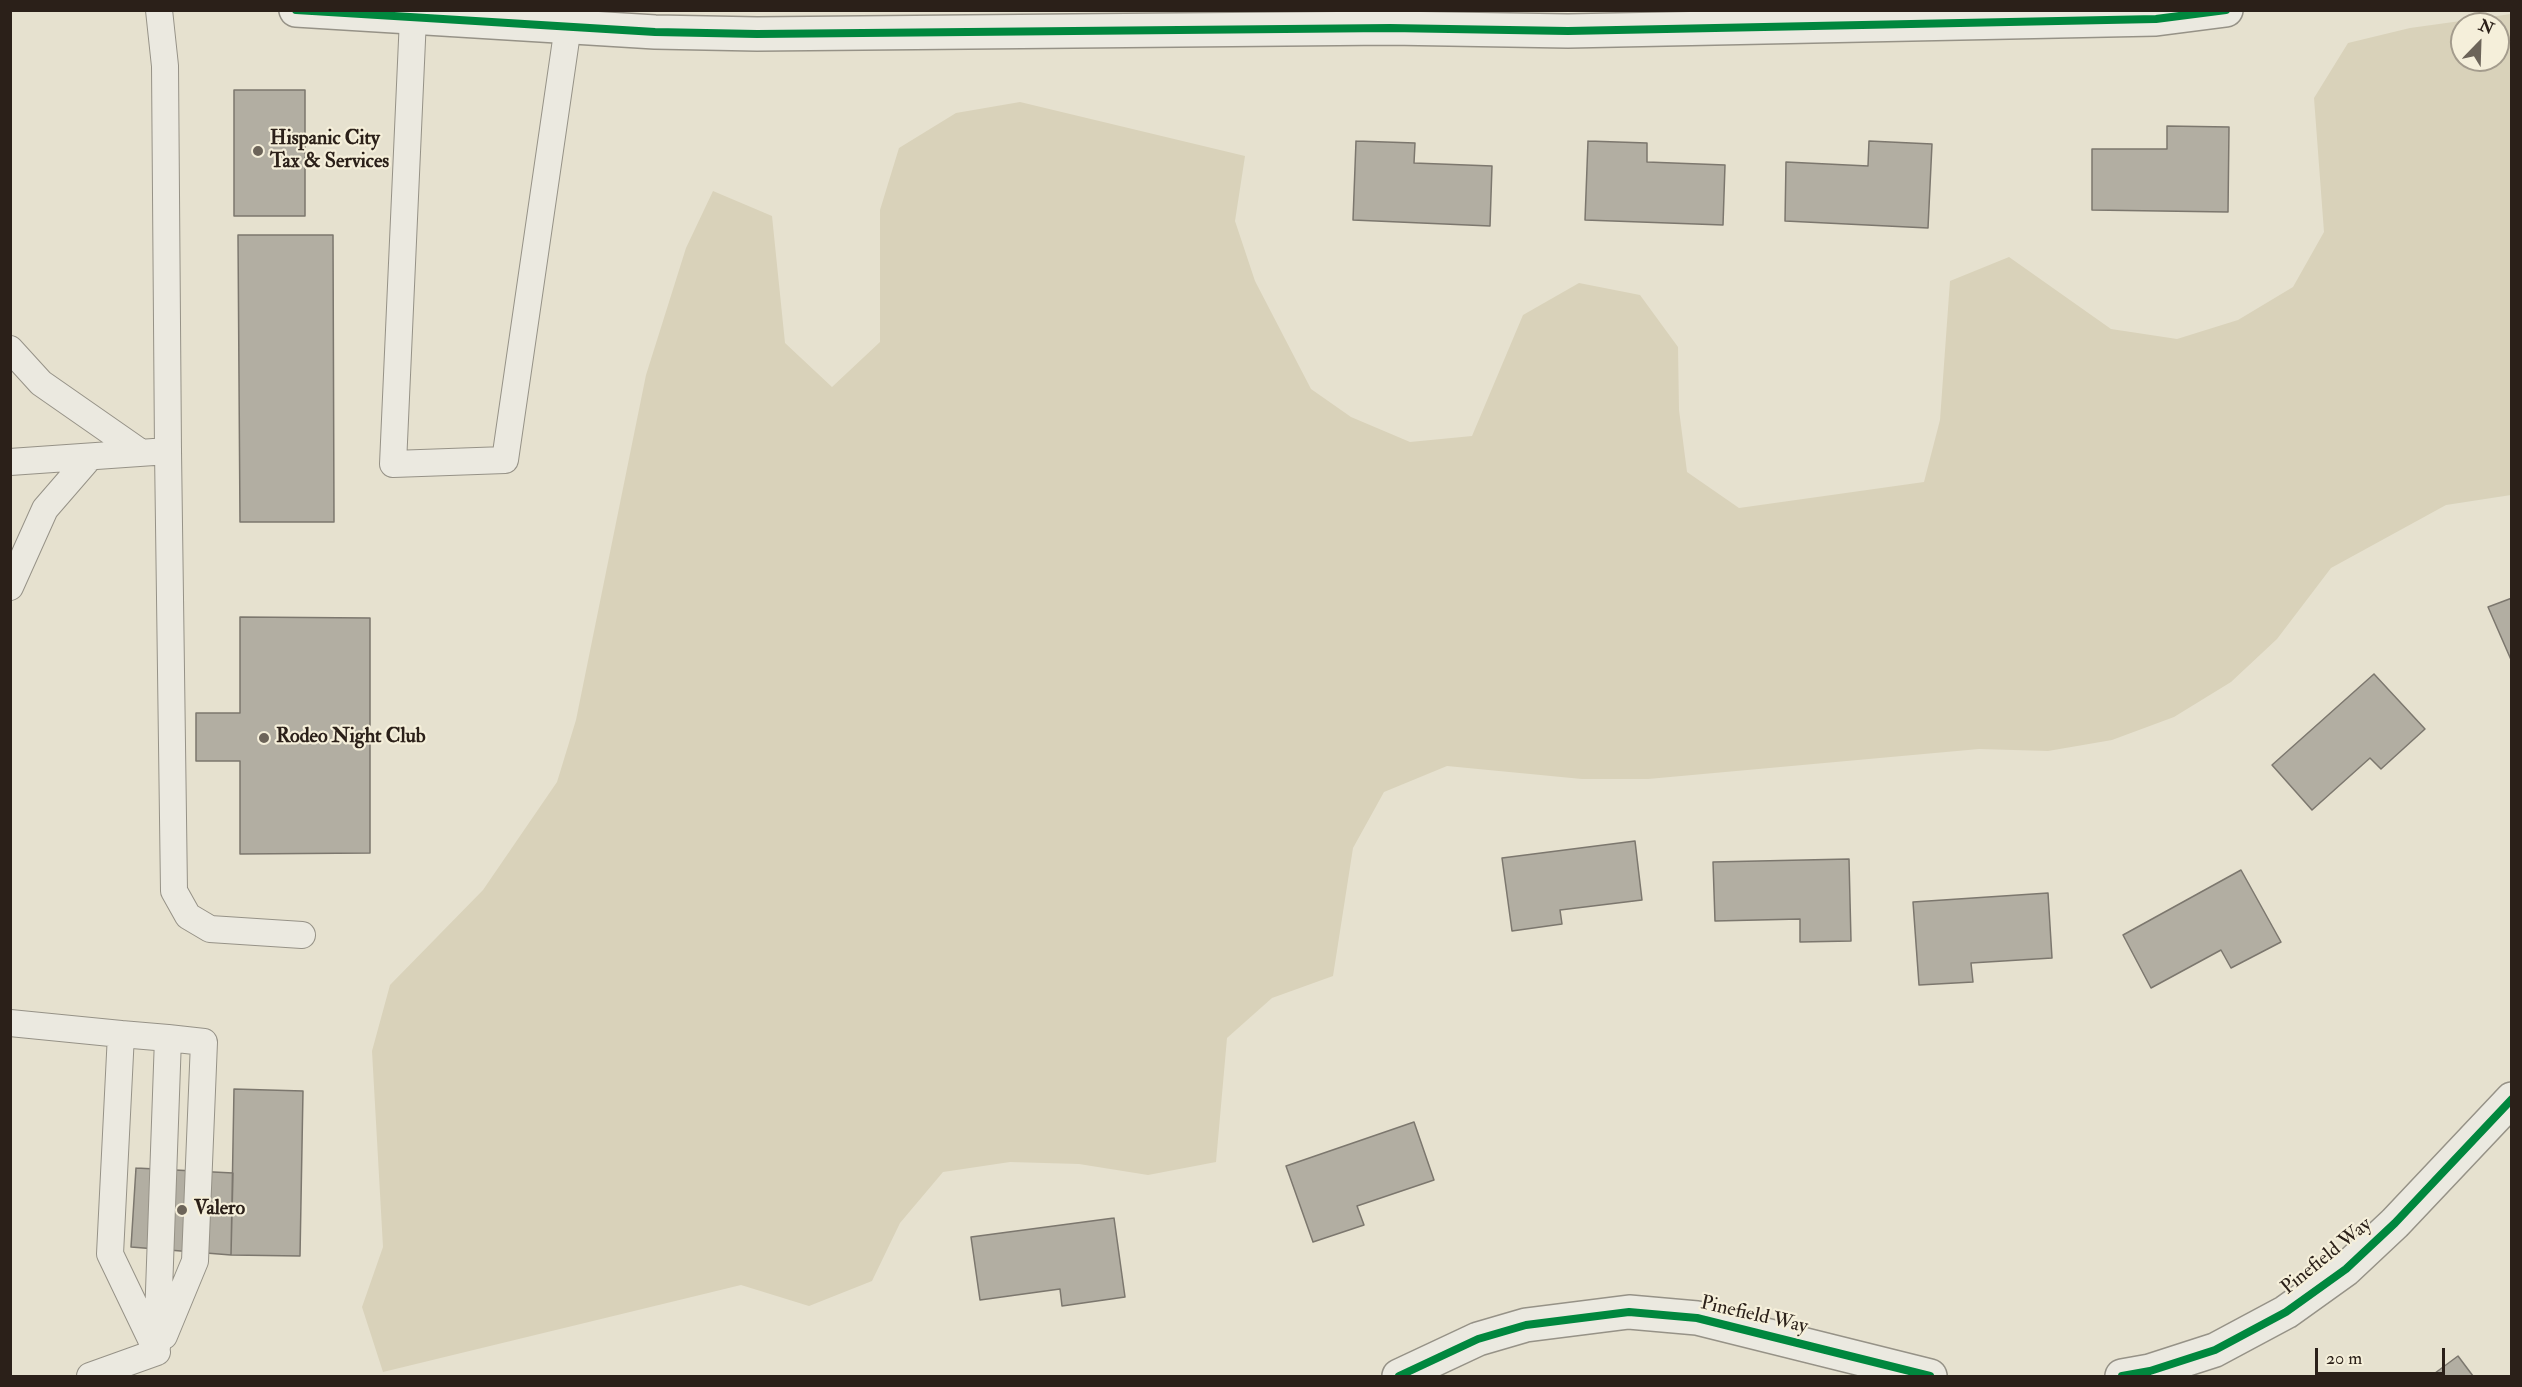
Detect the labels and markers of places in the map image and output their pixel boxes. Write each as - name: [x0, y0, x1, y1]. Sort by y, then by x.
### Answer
- place label: Hispanic City Tax & Services: [270, 128, 389, 175]
- marker: Hispanic City Tax & Services: [251, 144, 265, 158]
- place label: Rodeo Night Club: [276, 726, 426, 750]
- marker: Rodeo Night Club: [257, 731, 271, 745]
- place label: Valero: [194, 1198, 245, 1222]
- marker: Valero: [175, 1203, 189, 1217]

